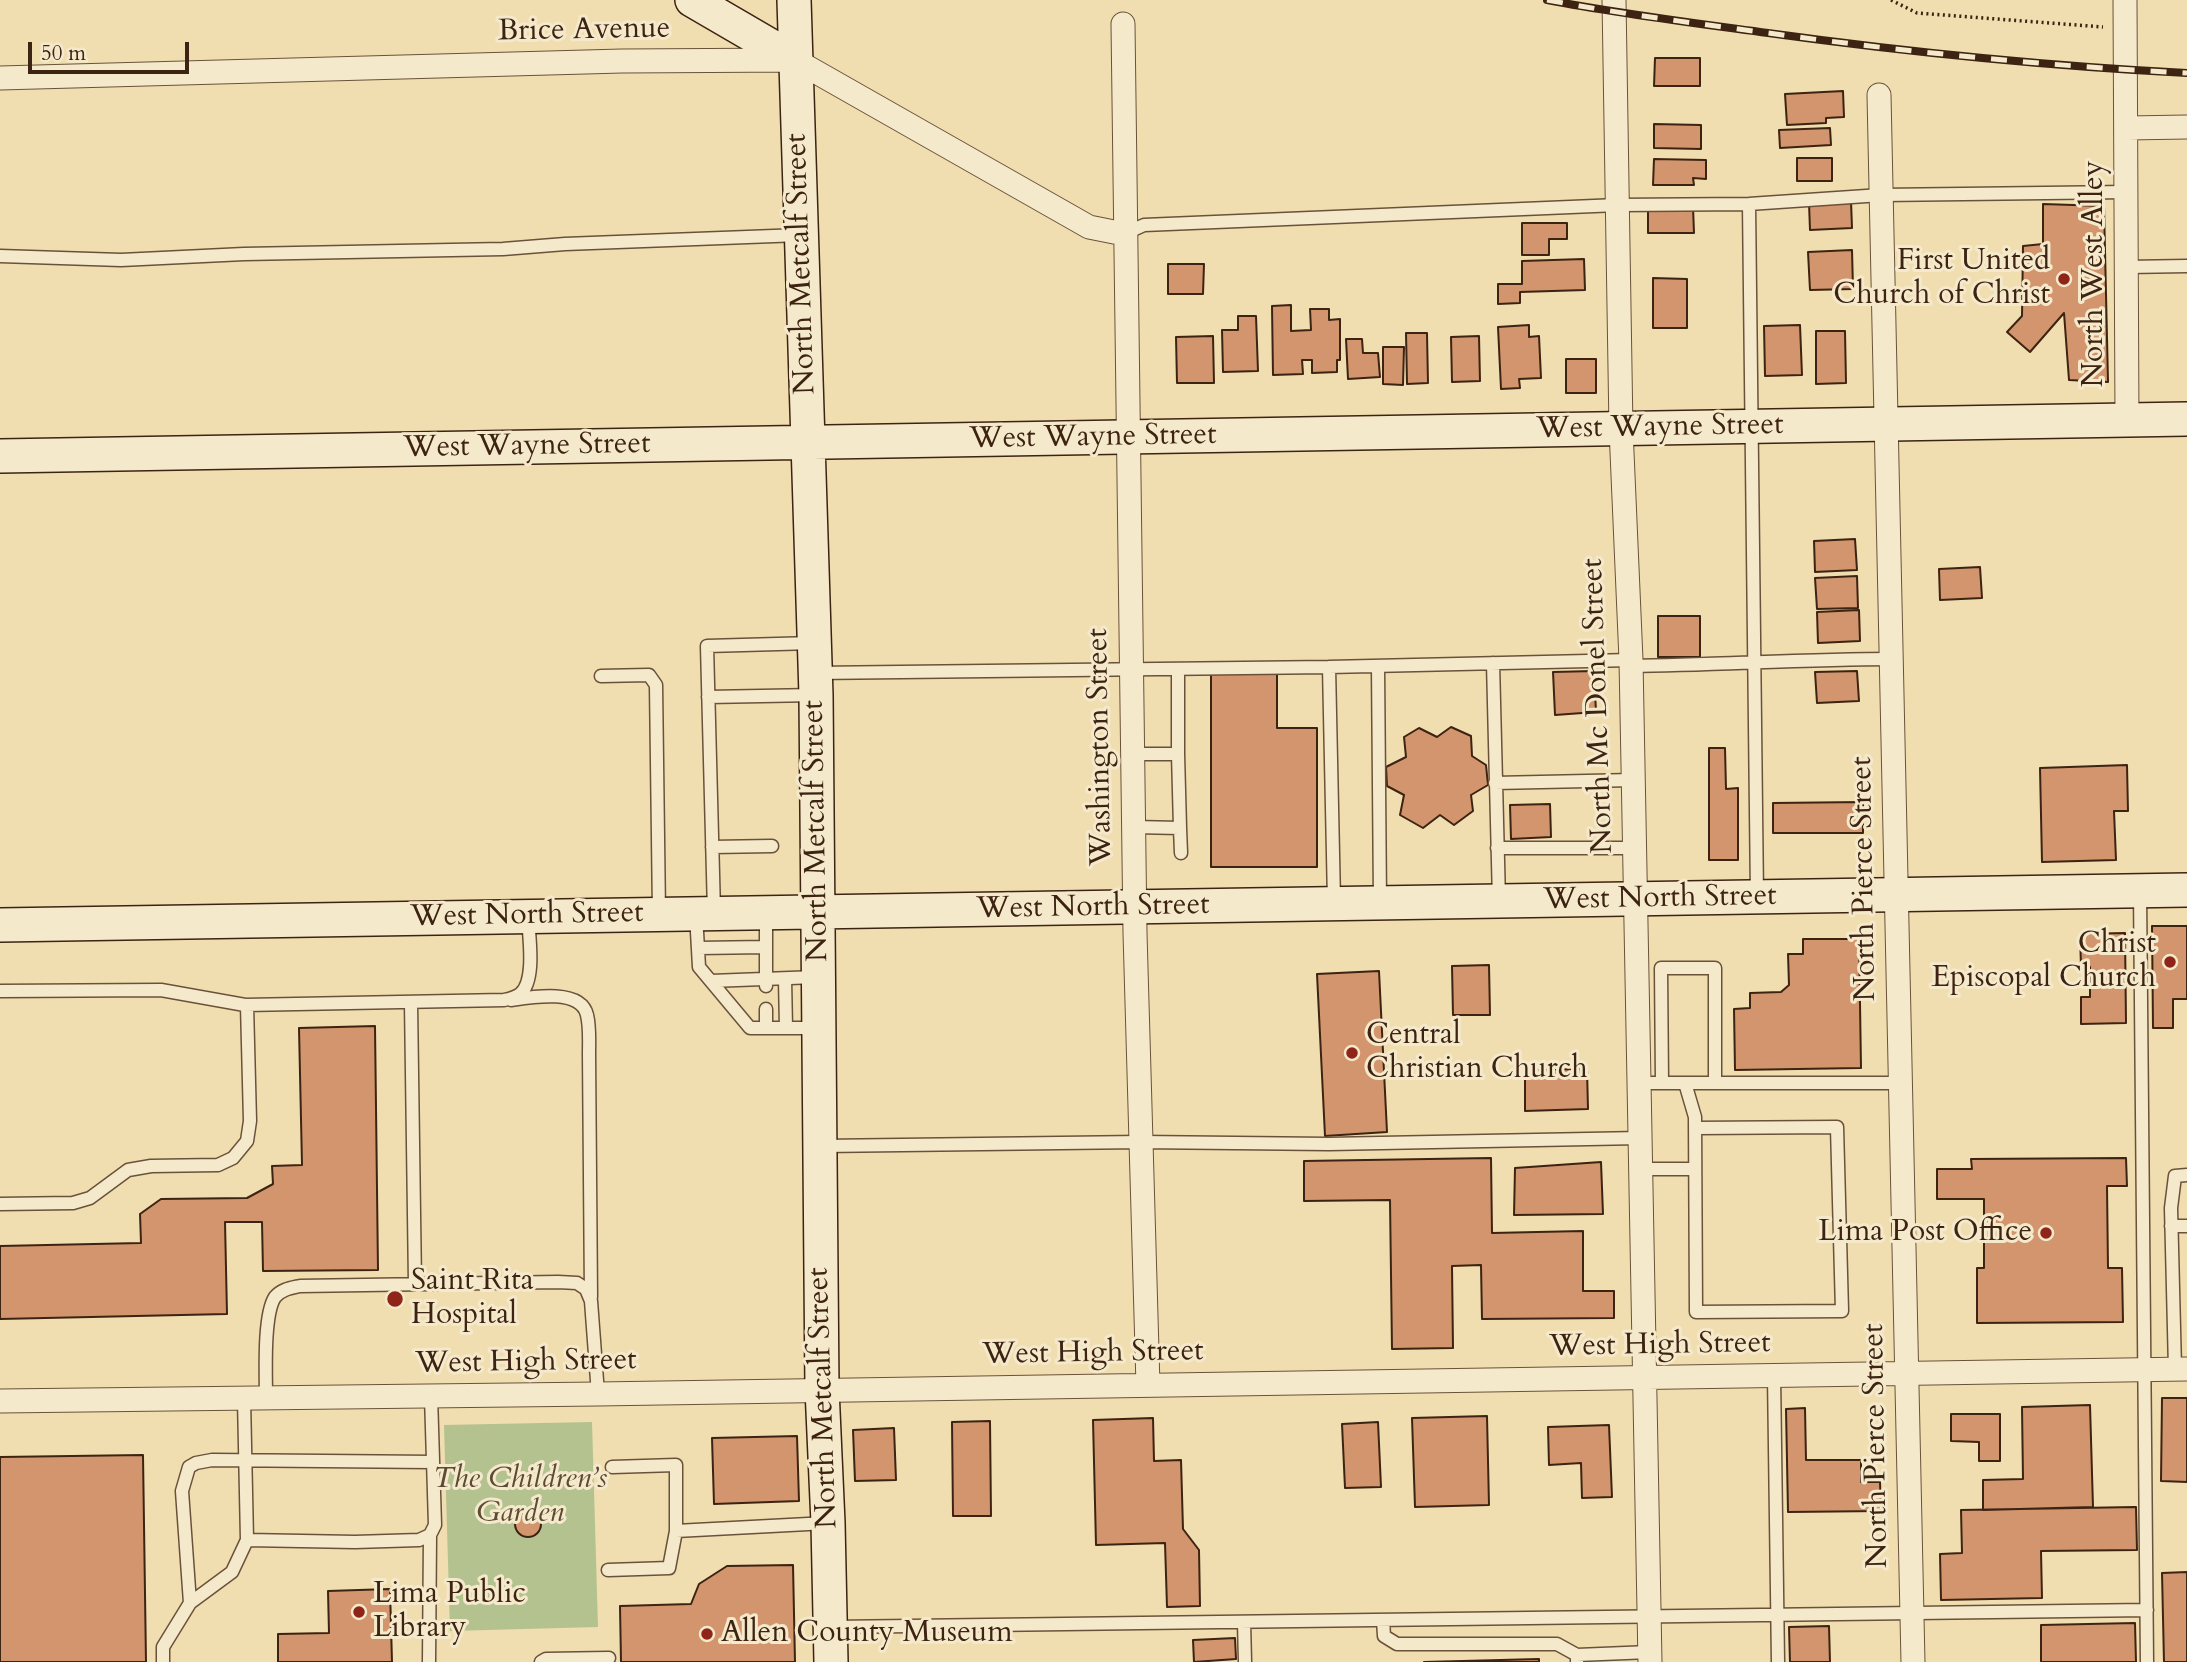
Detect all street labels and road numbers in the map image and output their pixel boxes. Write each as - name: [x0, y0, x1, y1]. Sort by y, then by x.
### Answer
- street label: Brice Avenue: [497, 11, 671, 51]
- street label: North Metcalf Street: [779, 133, 825, 395]
- street label: North West Alley: [2077, 160, 2113, 388]
- street label: West Wayne Street: [1536, 408, 1784, 448]
- street label: West Wayne Street: [969, 418, 1217, 458]
- street label: West Wayne Street: [403, 427, 651, 467]
- street label: North Mc Donel Street: [1576, 558, 1622, 854]
- street label: Washington Street: [1081, 628, 1121, 866]
- street label: North Metcalf Street: [797, 700, 837, 962]
- street label: North Pierce Street: [1845, 756, 1885, 1002]
- street label: West North Street: [1543, 879, 1777, 919]
- street label: West North Street: [976, 888, 1210, 928]
- street label: West North Street: [410, 896, 644, 936]
- street label: North Metcalf Street: [801, 1267, 847, 1529]
- street label: North Pierce Street: [1857, 1323, 1897, 1569]
- street label: West High Street: [1549, 1326, 1771, 1366]
- street label: West High Street: [982, 1334, 1204, 1374]
- street label: West High Street: [415, 1343, 637, 1383]

